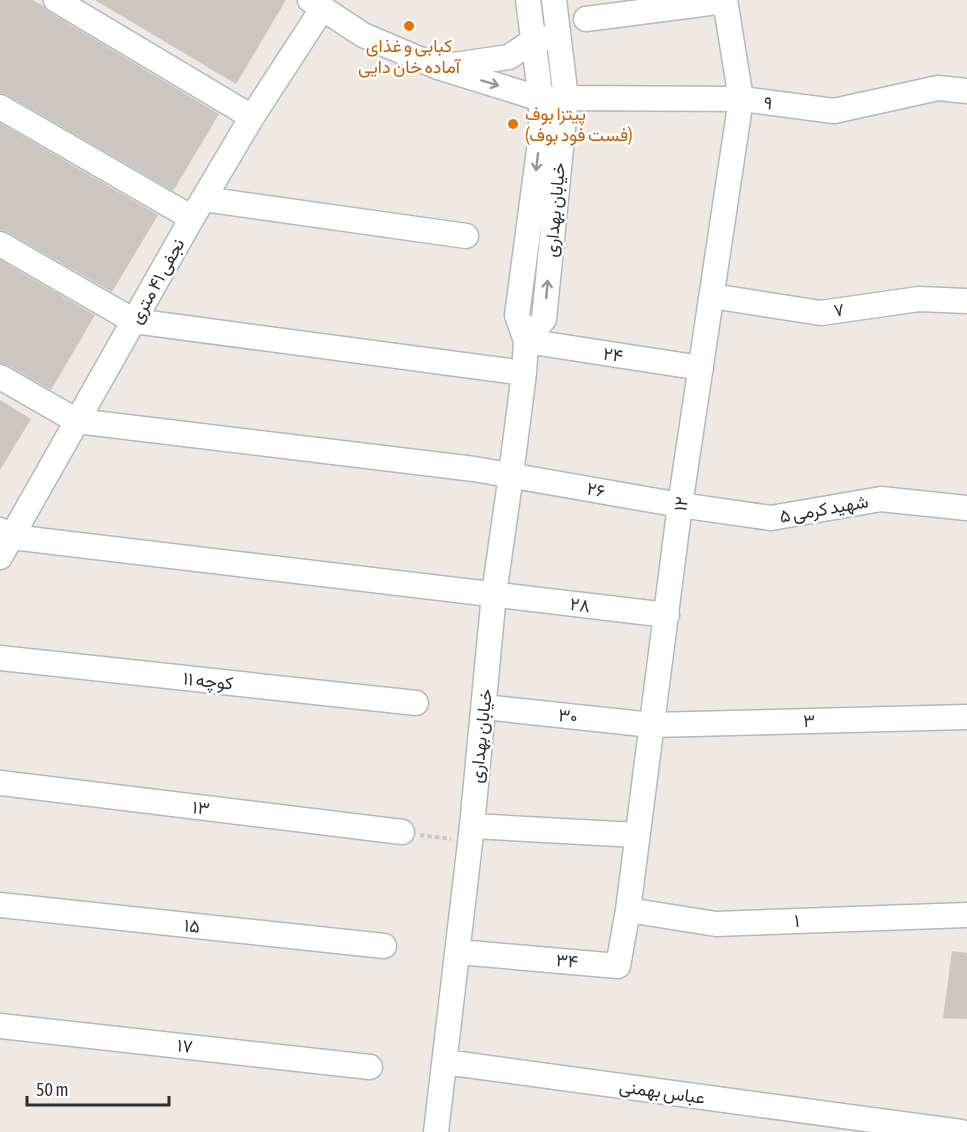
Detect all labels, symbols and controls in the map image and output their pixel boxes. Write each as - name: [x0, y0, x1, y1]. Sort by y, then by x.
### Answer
- marker: کبابی و غذای آماده خان دایی: [402, 19, 416, 33]
- place label: کبابی و غذای آماده خان دایی: [358, 35, 462, 78]
- one-way arrow: [480, 78, 499, 89]
- street label: ۹: [762, 92, 774, 113]
- place label: پیتزا بوف (فست فود بوف): [525, 103, 633, 146]
- marker: پیتزا بوف (فست فود بوف): [506, 117, 520, 131]
- one-way arrow: [531, 152, 542, 172]
- street label: خیابان بهداری: [540, 162, 570, 258]
- street label: نجفی ۴۱ متری: [125, 234, 189, 328]
- one-way arrow: [542, 280, 553, 300]
- street label: ۷: [832, 298, 846, 321]
- street label: ۲۴: [602, 343, 624, 366]
- street label: ۲۶: [585, 478, 607, 501]
- street label: ۵ شهید کرمی: [778, 490, 870, 528]
- street label: ۱۲: [669, 495, 692, 513]
- street label: ۲۸: [569, 593, 591, 616]
- street label: کوچه ۱۱: [182, 667, 234, 696]
- street label: خیابان بهداری: [465, 688, 497, 784]
- street label: ۳۰: [557, 704, 579, 727]
- street label: ۳: [803, 710, 815, 731]
- street label: ۱۳: [191, 796, 211, 819]
- street label: ۱: [794, 910, 800, 931]
- street label: ۱۵: [183, 914, 201, 937]
- street label: ۳۴: [555, 949, 579, 972]
- street label: ۱۷: [176, 1034, 194, 1057]
- scale bar: [27, 1069, 170, 1107]
- street label: عباس بهمنی: [618, 1075, 706, 1109]
- text: 50 m: [36, 1079, 68, 1100]

